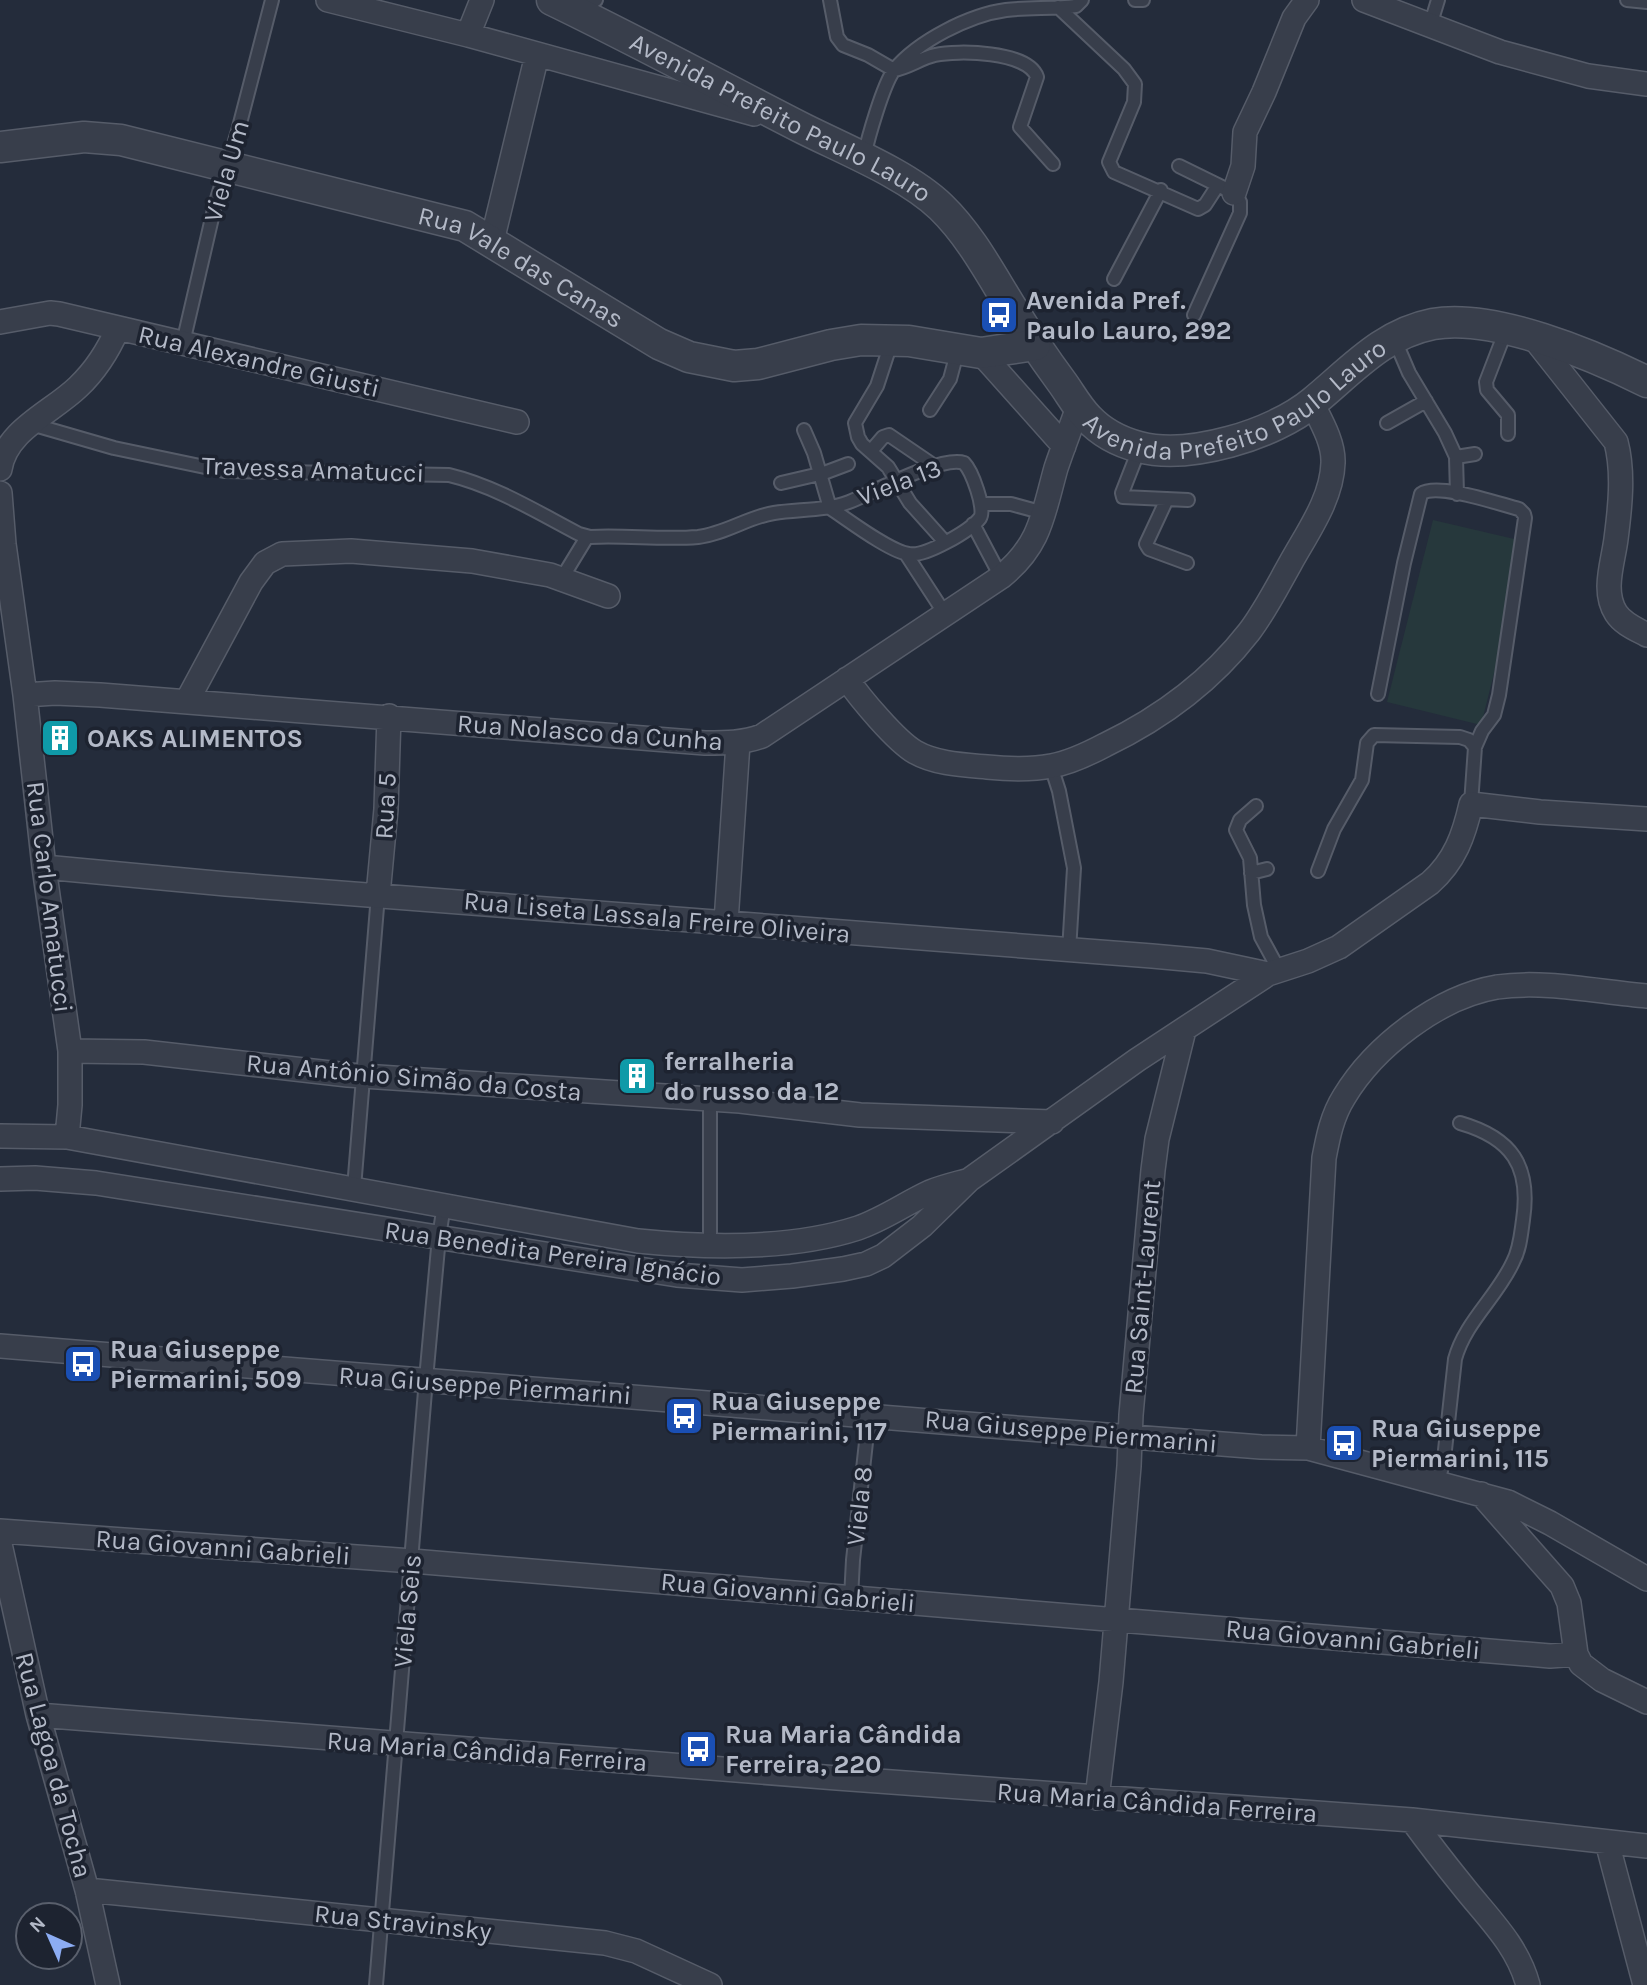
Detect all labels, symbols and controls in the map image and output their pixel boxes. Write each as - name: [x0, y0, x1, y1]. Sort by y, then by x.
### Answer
- street label: Avenida Prefeito Paulo Lauro: [625, 26, 937, 209]
- street label: Viela Um: [197, 116, 256, 226]
- street label: Rua Vale das Canas: [415, 200, 629, 335]
- place label: Avenida Pref. Paulo Lauro, 292: [1026, 285, 1232, 346]
- bus stop icon: Avenida Pref. Paulo Lauro, 292: [978, 294, 1020, 336]
- street label: Rua Alexandre Giusti: [135, 319, 383, 404]
- street label: Avenida Prefeito Paulo Lauro: [1076, 332, 1392, 467]
- street label: Travessa Amatucci: [201, 450, 425, 489]
- street label: Viela 13: [853, 452, 946, 513]
- street label: Rua Nolasco da Cunha: [456, 708, 724, 757]
- building icon: OAKS ALIMENTOS: [39, 717, 81, 759]
- place label: OAKS ALIMENTOS: [87, 723, 303, 754]
- street label: Rua 5: [368, 772, 403, 840]
- street label: Rua Carlo Amatucci: [20, 779, 79, 1015]
- street label: Rua Liseta Lassala Freire Oliveira: [462, 885, 852, 950]
- place label: ferralheria do russo da 12: [664, 1046, 839, 1107]
- street label: Rua Antônio Simão da Costa: [245, 1047, 583, 1108]
- building icon: ferralheria do russo da 12: [616, 1055, 658, 1097]
- street label: Rua Saint-Laurent: [1118, 1178, 1167, 1395]
- street label: Rua Benedita Pereira Ignácio: [383, 1215, 723, 1292]
- place label: Rua Giuseppe Piermarini, 509: [110, 1334, 302, 1395]
- bus stop icon: Rua Giuseppe Piermarini, 509: [62, 1343, 104, 1385]
- street label: Rua Giuseppe Piermarini: [338, 1360, 632, 1411]
- place label: Rua Giuseppe Piermarini, 117: [711, 1386, 887, 1447]
- bus stop icon: Rua Giuseppe Piermarini, 117: [663, 1395, 705, 1437]
- street label: Rua Giuseppe Piermarini: [923, 1403, 1218, 1460]
- place label: Rua Giuseppe Piermarini, 115: [1371, 1413, 1549, 1474]
- bus stop icon: Rua Giuseppe Piermarini, 115: [1323, 1422, 1365, 1464]
- street label: Viela 8: [840, 1465, 879, 1547]
- street label: Rua Giovanni Gabrieli: [94, 1523, 352, 1572]
- street label: Viela Seis: [387, 1553, 428, 1669]
- street label: Rua Giovanni Gabrieli: [659, 1566, 917, 1619]
- street label: Rua Giovanni Gabrieli: [1224, 1613, 1482, 1666]
- street label: Rua Lagoa da Tocha: [8, 1649, 99, 1881]
- place label: Rua Maria Cândida Ferreira, 220: [725, 1719, 962, 1780]
- street label: Rua Maria Cândida Ferreira: [326, 1725, 648, 1778]
- bus stop icon: Rua Maria Cândida Ferreira, 220: [677, 1728, 719, 1770]
- street label: Rua Maria Cândida Ferreira: [996, 1776, 1318, 1829]
- street label: Rua Stravinsky: [313, 1898, 493, 1947]
- north arrow: [14, 1901, 84, 1971]
- text: N: [25, 1912, 50, 1937]

